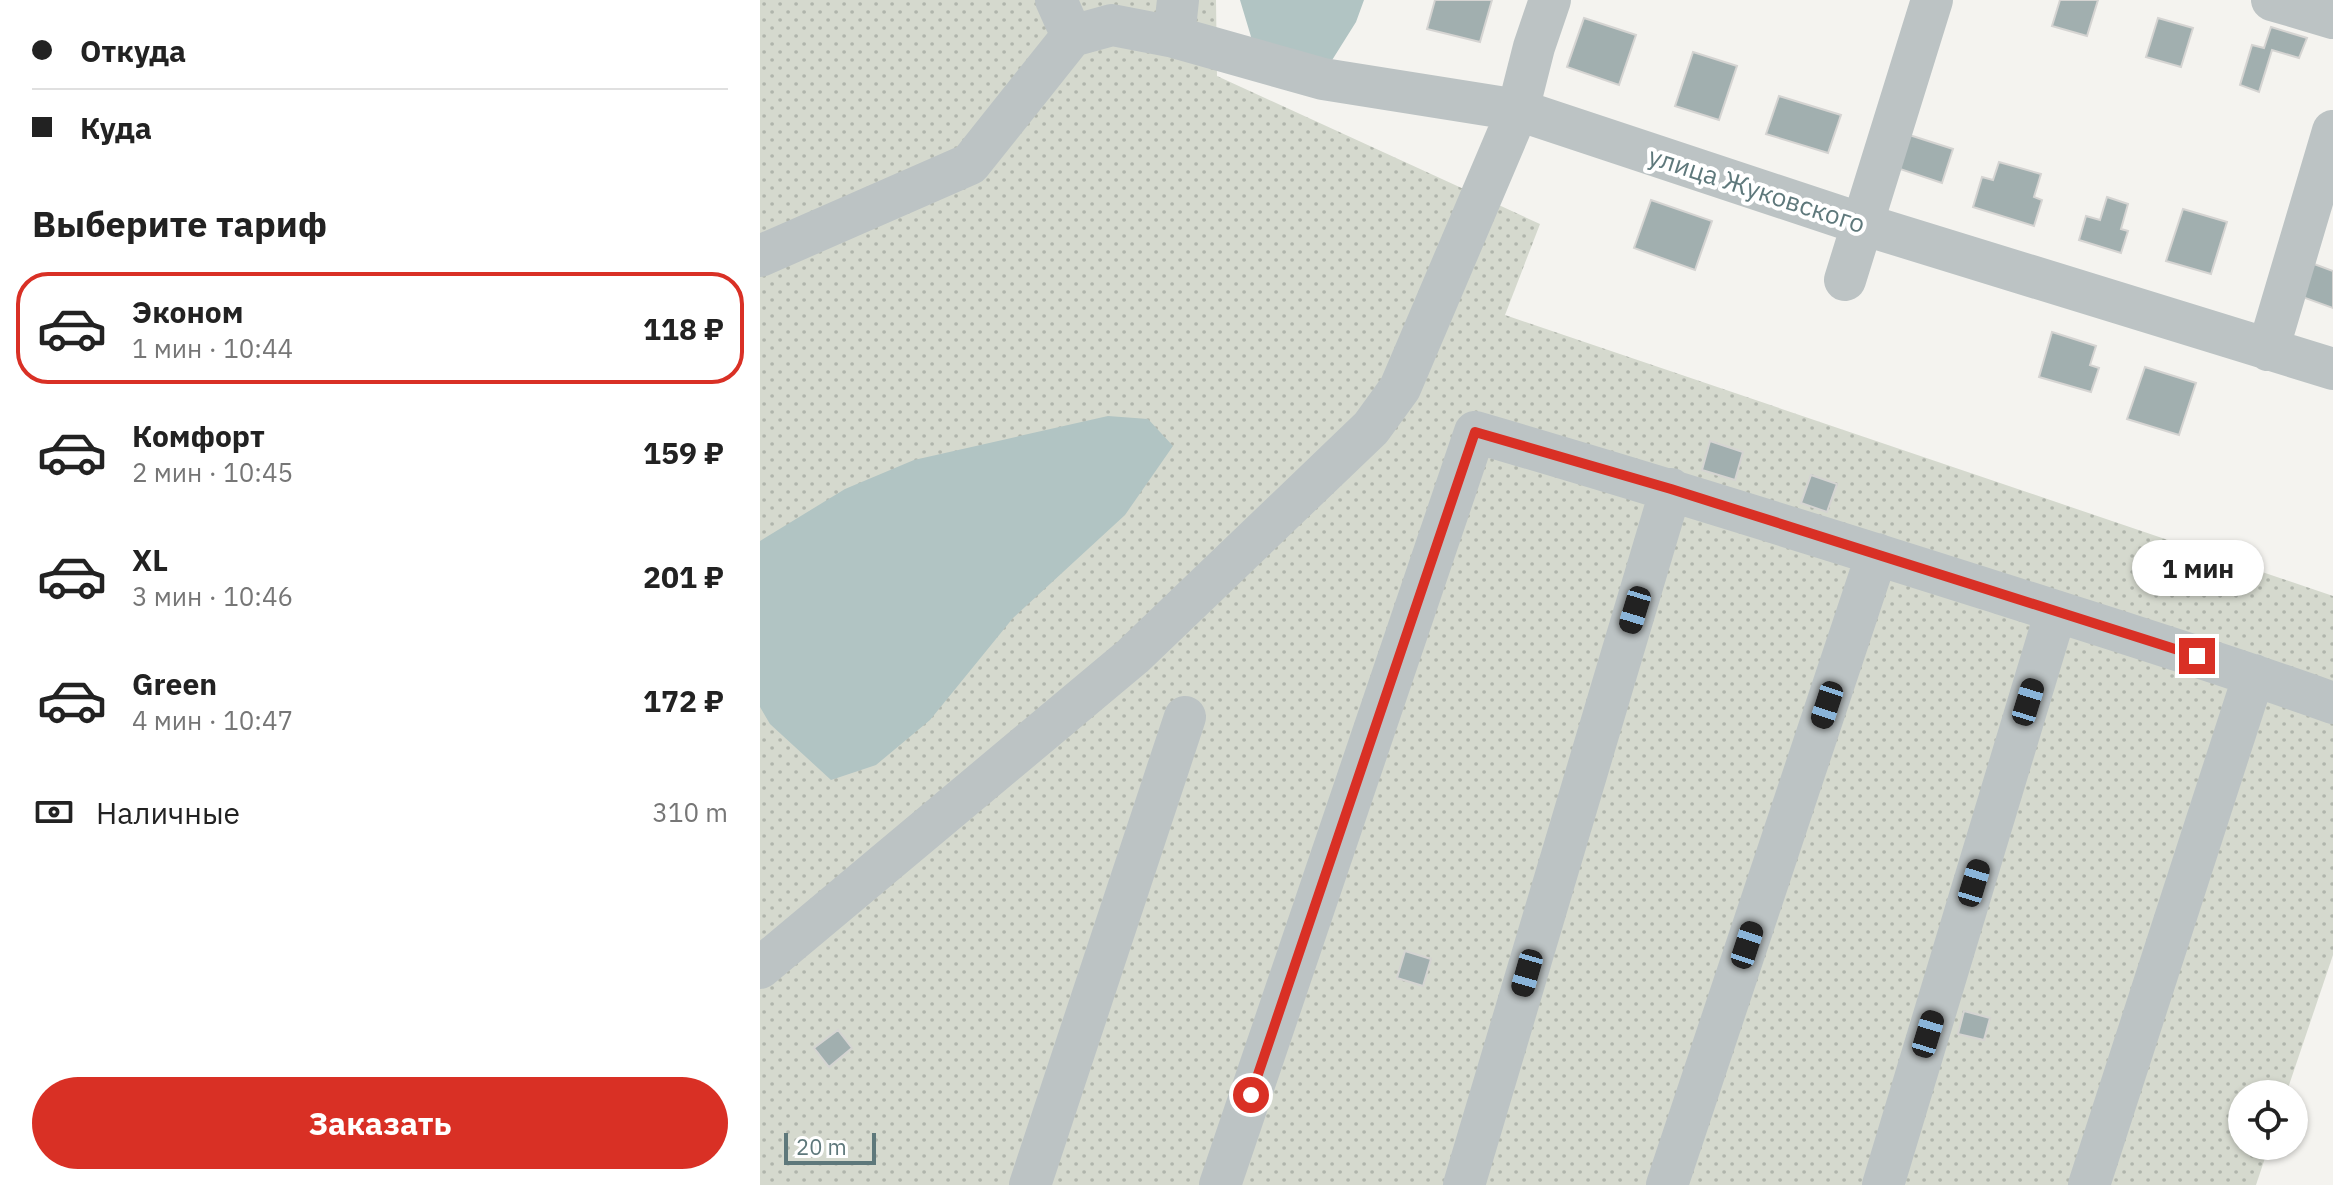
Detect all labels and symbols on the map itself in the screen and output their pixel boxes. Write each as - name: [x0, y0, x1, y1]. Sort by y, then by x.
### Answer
- street label: улица Жуковского: [1644, 138, 1870, 240]
- callout: 1 мин: [2131, 540, 2263, 596]
- car: [1617, 584, 1653, 636]
- route end: [2179, 638, 2215, 674]
- car: [2010, 676, 2046, 728]
- car: [1808, 678, 1846, 732]
- car: [1956, 857, 1992, 909]
- car: [1728, 918, 1766, 972]
- car: [1509, 947, 1545, 999]
- car: [1910, 1008, 1946, 1060]
- route start: [1233, 1077, 1269, 1113]
- scale bar: [784, 1129, 876, 1165]

